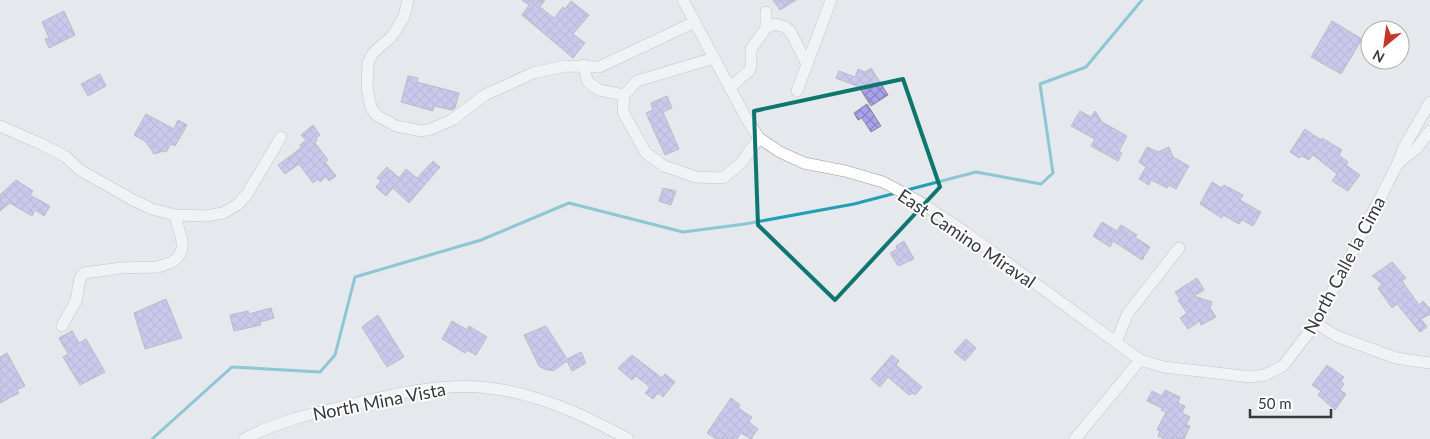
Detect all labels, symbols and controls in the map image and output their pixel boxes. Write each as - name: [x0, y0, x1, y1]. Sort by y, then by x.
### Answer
- north arrow: [1360, 20, 1410, 70]
- text: N: [1370, 47, 1387, 67]
- street label: East Camino Miraval: [894, 184, 1040, 292]
- street label: North Calle la Cima: [1298, 192, 1390, 338]
- street label: North Mina Vista: [311, 377, 447, 425]
- scale bar: [1250, 386, 1331, 418]
- text: 50 m: [1258, 394, 1292, 412]

